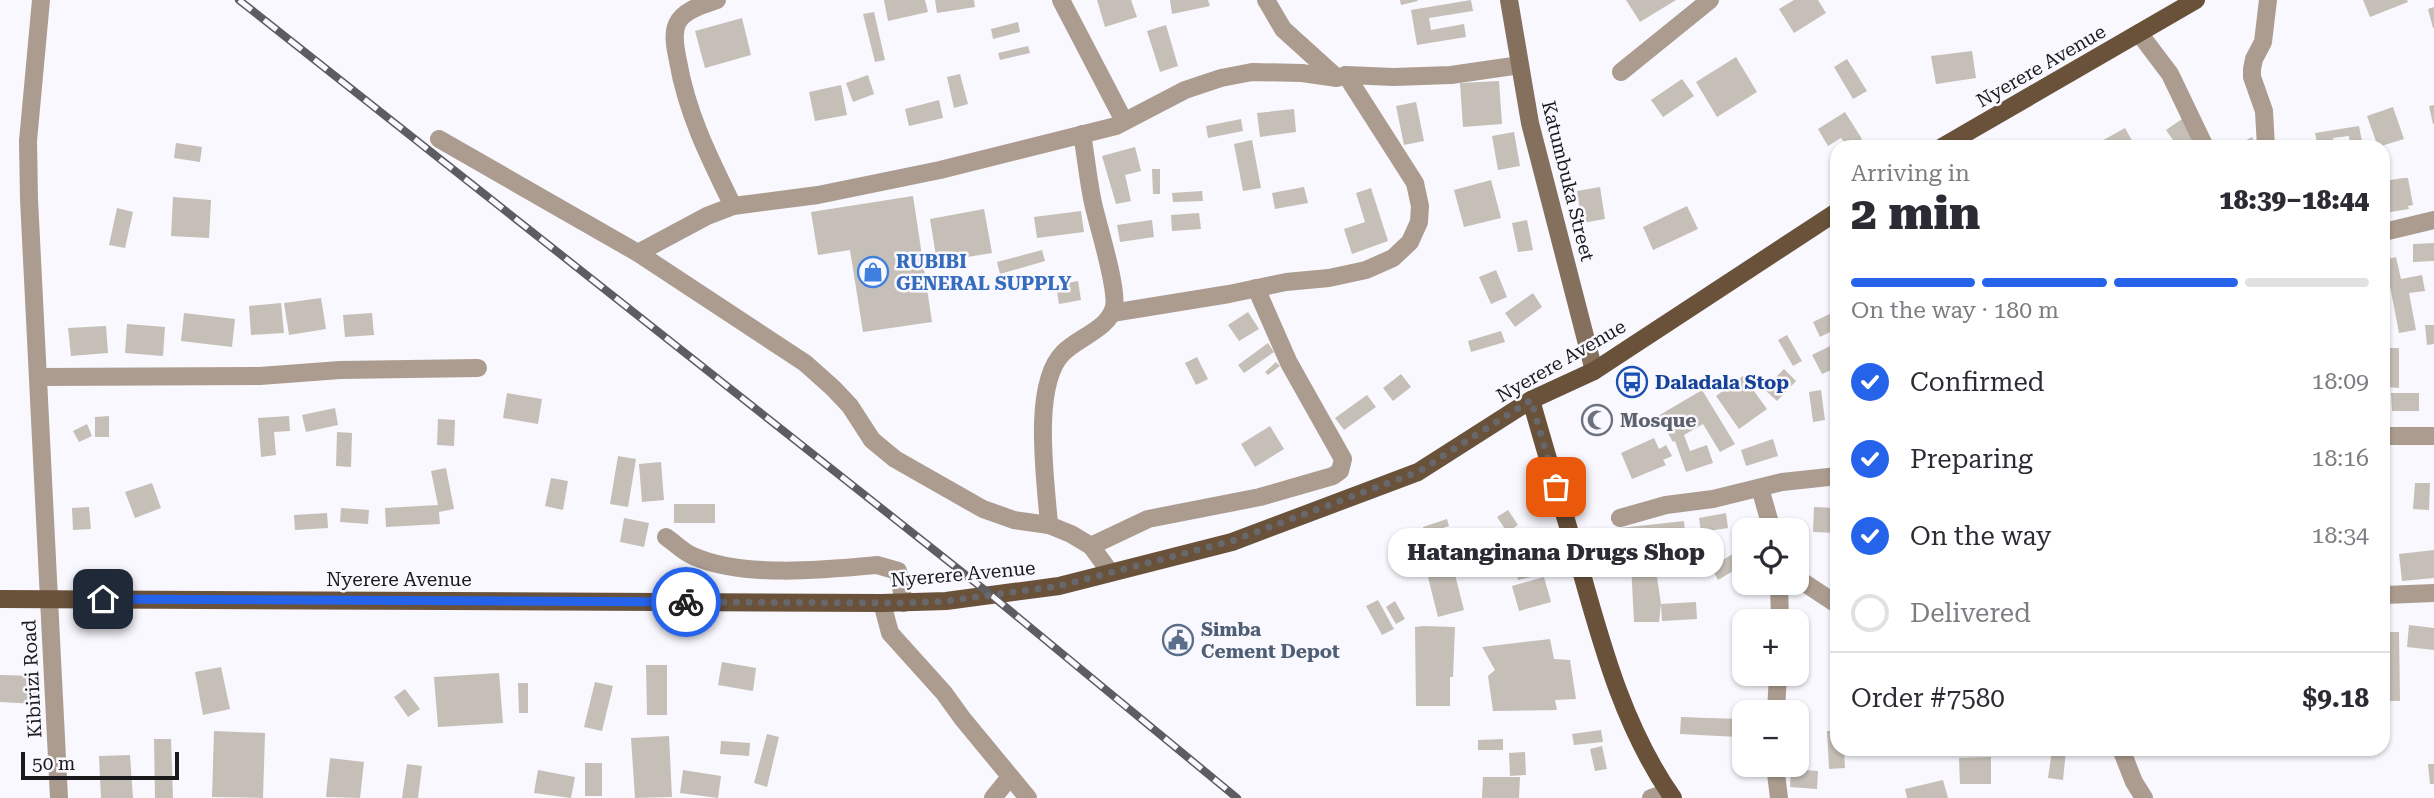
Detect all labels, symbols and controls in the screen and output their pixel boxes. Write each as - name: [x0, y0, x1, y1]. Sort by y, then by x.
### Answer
- street label: Nyerere Avenue: [1972, 20, 2110, 112]
- street label: Katumbuka Street: [1537, 98, 1599, 264]
- text: Arriving in: [1851, 160, 1970, 187]
- text: 18:39–18:44: [2219, 185, 2369, 215]
- text: 2 min: [1851, 186, 1980, 240]
- place label: RUBIBI GENERAL SUPPLY: [896, 250, 1071, 295]
- shop icon: RUBIBI GENERAL SUPPLY: [856, 255, 890, 289]
- text: On the way · 180 m: [1851, 297, 2059, 324]
- street label: Nyerere Avenue: [1492, 315, 1630, 407]
- icon: check: [1851, 363, 1889, 401]
- bus stop icon: Daladala Stop: [1615, 365, 1649, 399]
- text: Confirmed: [1910, 367, 2045, 397]
- text: 18:09: [2312, 368, 2369, 395]
- place label: Daladala Stop: [1655, 371, 1789, 394]
- mosque icon: Mosque: [1580, 403, 1614, 437]
- place label: Mosque: [1620, 409, 1696, 432]
- icon: check: [1851, 440, 1889, 478]
- text: Preparing: [1910, 444, 2033, 474]
- text: 18:16: [2312, 445, 2369, 472]
- pin: [1526, 457, 1586, 517]
- icon: bag: [1537, 468, 1575, 506]
- icon: check: [1851, 517, 1889, 555]
- map controls: [1732, 518, 1809, 777]
- button: locate: [1732, 518, 1809, 595]
- text: On the way: [1910, 521, 2051, 551]
- text: 18:34: [2312, 522, 2369, 549]
- callout: Hatanginana Drugs Shop: [1388, 529, 1724, 578]
- text: Hatanginana Drugs Shop: [1407, 539, 1705, 566]
- street label: Nyerere Avenue: [890, 556, 1036, 592]
- courier: [651, 567, 721, 637]
- street label: Nyerere Avenue: [326, 568, 472, 591]
- pin: [73, 569, 133, 629]
- icon: home: [84, 580, 122, 618]
- icon: bike: [667, 583, 705, 621]
- text: Delivered: [1910, 598, 2031, 628]
- button: +: [1732, 609, 1809, 686]
- place label: Simba Cement Depot: [1201, 618, 1340, 663]
- street label: Kibirizi Road: [17, 619, 47, 739]
- public building icon: Simba Cement Depot: [1161, 623, 1195, 657]
- text: Order #7580: [1851, 683, 2005, 713]
- text: $9.18: [2303, 683, 2369, 713]
- button: −: [1732, 700, 1809, 777]
- scale bar: [21, 749, 178, 781]
- text: 50 m: [32, 752, 75, 775]

